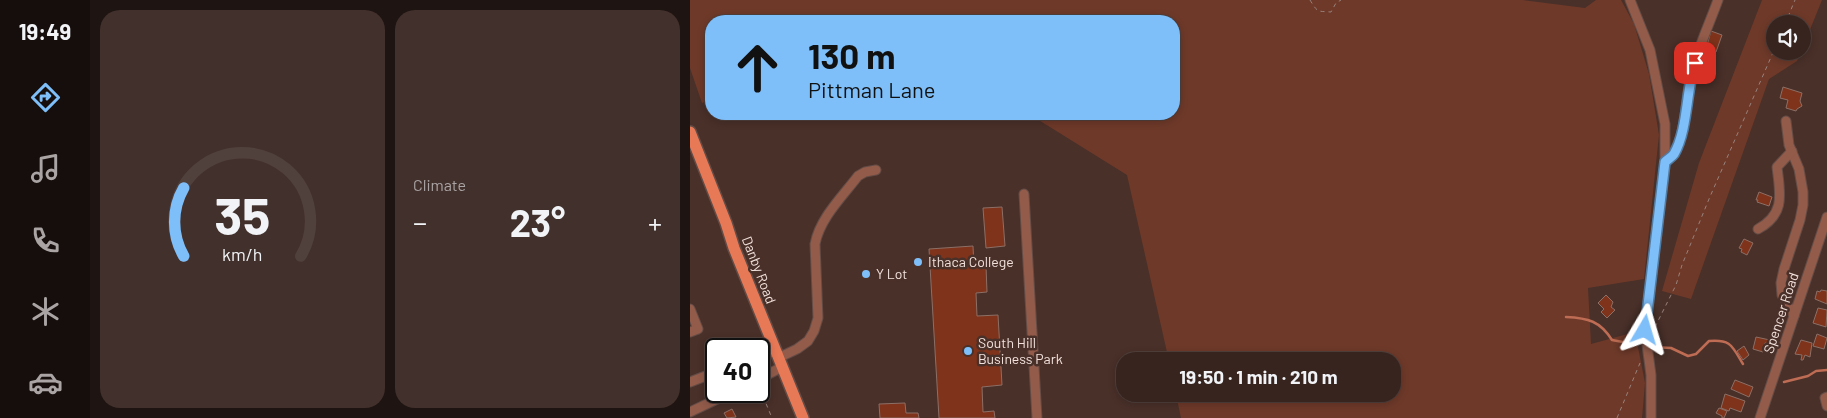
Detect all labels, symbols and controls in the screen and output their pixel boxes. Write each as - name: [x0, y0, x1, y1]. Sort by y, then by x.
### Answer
- map controls: [1766, 15, 1811, 60]
- button: sound: [1766, 15, 1811, 60]
- text: 19:49: [19, 18, 71, 44]
- text: 130 m: [808, 34, 895, 76]
- icon: ahead: [725, 35, 790, 100]
- pin: [1674, 42, 1716, 84]
- icon: arrive: [1681, 49, 1709, 77]
- text: Pittman Lane: [808, 76, 936, 102]
- icon: directions: [28, 80, 63, 115]
- icon: music: [28, 151, 63, 186]
- text: Climate: [413, 175, 466, 194]
- text: 35: [214, 183, 271, 245]
- text: 23°: [510, 199, 565, 245]
- text: −: [413, 205, 427, 239]
- text: +: [648, 205, 662, 239]
- icon: phone: [28, 223, 63, 258]
- street label: Danby Road: [739, 234, 780, 306]
- text: km/h: [222, 243, 263, 265]
- place label: Ithaca College: [928, 253, 1014, 270]
- marker: Ithaca College: [912, 256, 924, 268]
- place label: Y Lot: [876, 265, 907, 282]
- marker: Y Lot: [860, 268, 872, 280]
- street label: Spencer Road: [1759, 270, 1802, 356]
- icon: climate: [28, 294, 63, 329]
- position arrow: [1618, 303, 1670, 355]
- place label: South Hill Business Park: [978, 334, 1063, 367]
- speed limit sign: 40: [705, 338, 770, 403]
- marker: South Hill Business Park: [962, 345, 974, 357]
- icon: car: [28, 365, 63, 400]
- text: 19:50 · 1 min · 210 m: [1179, 365, 1338, 388]

